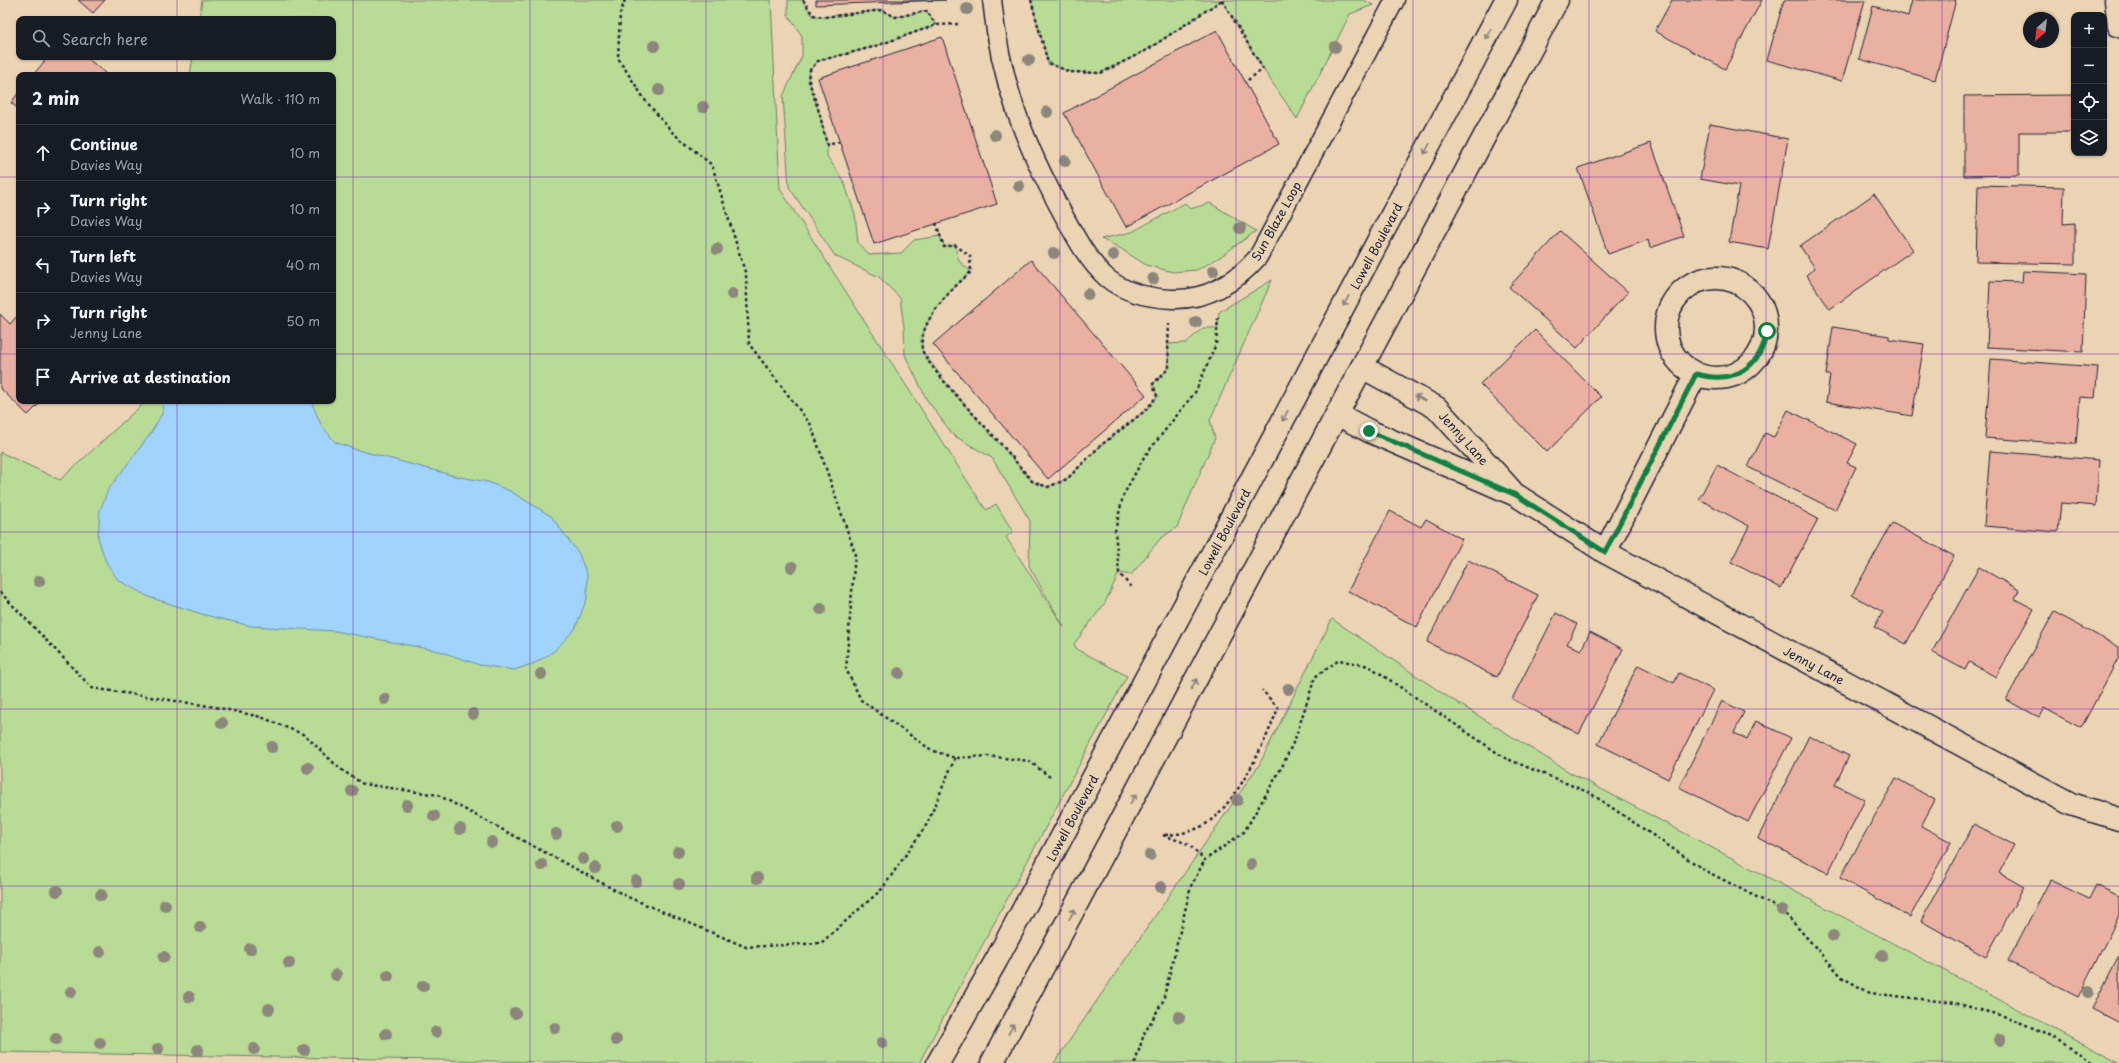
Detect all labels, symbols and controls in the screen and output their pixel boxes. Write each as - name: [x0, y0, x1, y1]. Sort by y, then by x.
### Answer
- north arrow: [2023, 12, 2059, 48]
- map controls: [2071, 12, 2107, 156]
- button: +: [2071, 12, 2107, 48]
- search box: [16, 16, 336, 60]
- icon: search: [30, 27, 52, 49]
- text: Search here: [62, 27, 148, 50]
- one-way arrow: [1484, 28, 1491, 40]
- button: −: [2071, 48, 2107, 84]
- button: locate: [2071, 84, 2107, 120]
- text: 2 min: [32, 85, 79, 111]
- text: Walk · 110 m: [241, 89, 320, 108]
- button: layers: [2071, 120, 2107, 156]
- text: Continue: [70, 132, 138, 155]
- icon: ahead: [32, 142, 54, 164]
- text: 10 m: [290, 143, 320, 162]
- one-way arrow: [1423, 143, 1430, 155]
- text: Davies Way: [70, 155, 142, 174]
- street label: Sun Blaze Loop: [1247, 178, 1305, 264]
- text: Turn right: [70, 188, 147, 211]
- icon: right: [32, 198, 54, 220]
- text: 10 m: [290, 199, 320, 218]
- street label: Lowell Boulevard: [1346, 199, 1407, 293]
- text: Davies Way: [70, 211, 142, 230]
- text: Turn left: [70, 244, 136, 267]
- icon: left: [32, 254, 54, 276]
- text: 40 m: [286, 255, 320, 274]
- text: Davies Way: [70, 267, 142, 286]
- one-way arrow: [1342, 295, 1350, 307]
- text: Turn right: [70, 300, 147, 323]
- icon: right: [32, 310, 54, 332]
- text: 50 m: [286, 311, 320, 330]
- route start: [1758, 322, 1776, 340]
- text: Jenny Lane: [70, 323, 142, 342]
- text: Arrive at destination: [70, 365, 231, 388]
- icon: arrive: [32, 366, 54, 388]
- one-way arrow: [1414, 394, 1426, 402]
- street label: Jenny Lane: [1435, 407, 1493, 469]
- one-way arrow: [1281, 410, 1289, 422]
- route end: [1360, 422, 1378, 440]
- street label: Lowell Boulevard: [1194, 485, 1255, 579]
- street label: Jenny Lane: [1780, 641, 1848, 689]
- one-way arrow: [1190, 678, 1198, 690]
- street label: Lowell Boulevard: [1042, 771, 1103, 865]
- one-way arrow: [1129, 793, 1137, 805]
- one-way arrow: [1068, 908, 1076, 920]
- one-way arrow: [1007, 1023, 1015, 1035]

